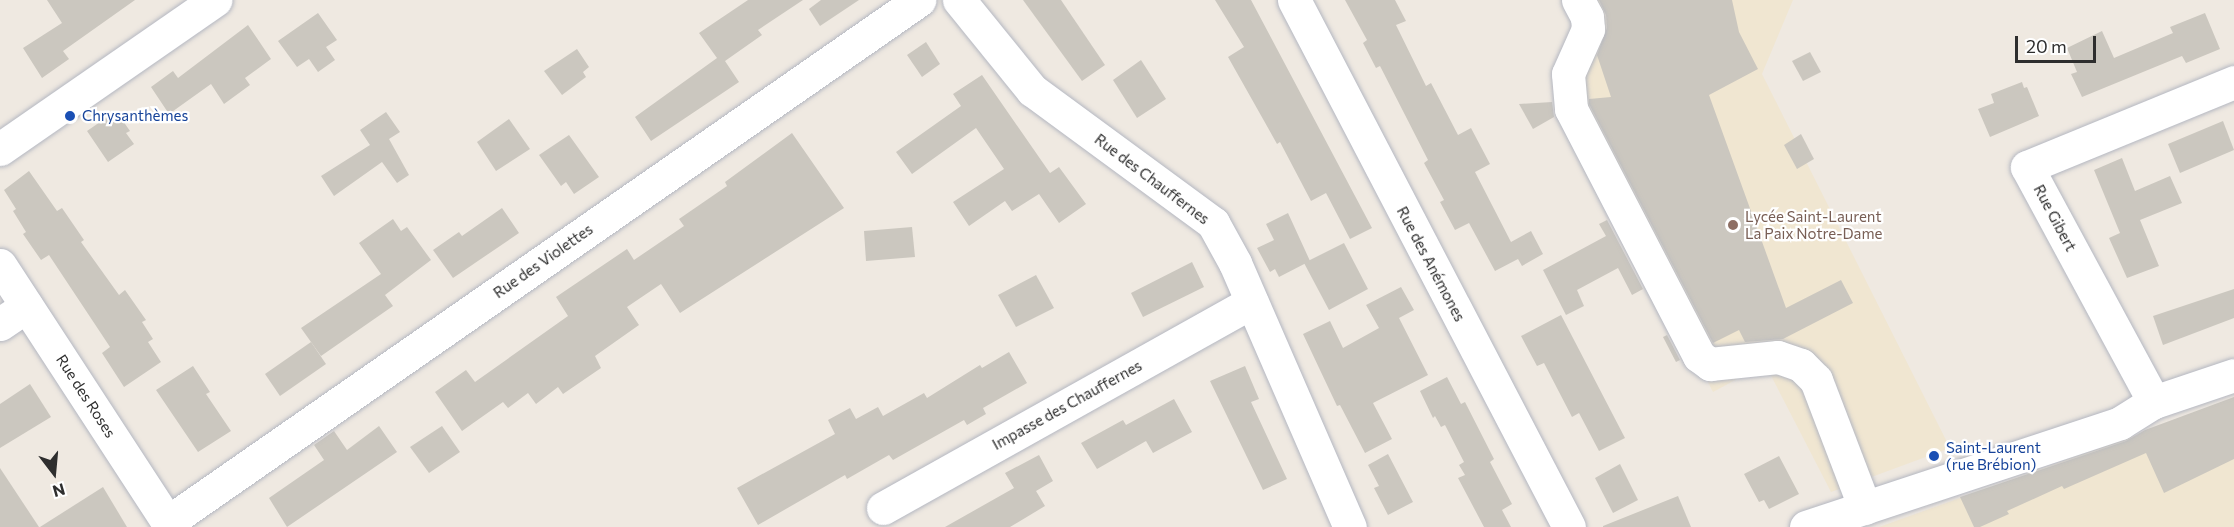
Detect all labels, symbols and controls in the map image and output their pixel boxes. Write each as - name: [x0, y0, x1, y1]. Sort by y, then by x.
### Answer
- scale bar: [2018, 24, 2099, 62]
- text: 20 m: [2026, 35, 2067, 57]
- place label: Chrysanthèmes: [82, 107, 188, 125]
- marker: Chrysanthèmes: [63, 109, 77, 123]
- street label: Rue des Chauffernes: [1091, 130, 1213, 228]
- street label: Rue Gibert: [2030, 182, 2080, 254]
- street label: Rue des Anémones: [1393, 203, 1469, 325]
- place label: Lycée Saint-Laurent La Paix Notre-Dame: [1745, 207, 1882, 242]
- marker: Lycée Saint-Laurent La Paix Notre-Dame: [1726, 218, 1740, 232]
- street label: Rue des Violettes: [490, 220, 596, 302]
- street label: Rue des Roses: [52, 351, 120, 441]
- street label: Impasse des Chauffernes: [989, 356, 1145, 454]
- place label: Saint-Laurent (rue Brébion): [1946, 438, 2041, 473]
- north arrow: [24, 443, 84, 503]
- marker: Saint-Laurent (rue Brébion): [1927, 449, 1941, 463]
- text: N: [51, 480, 67, 502]

